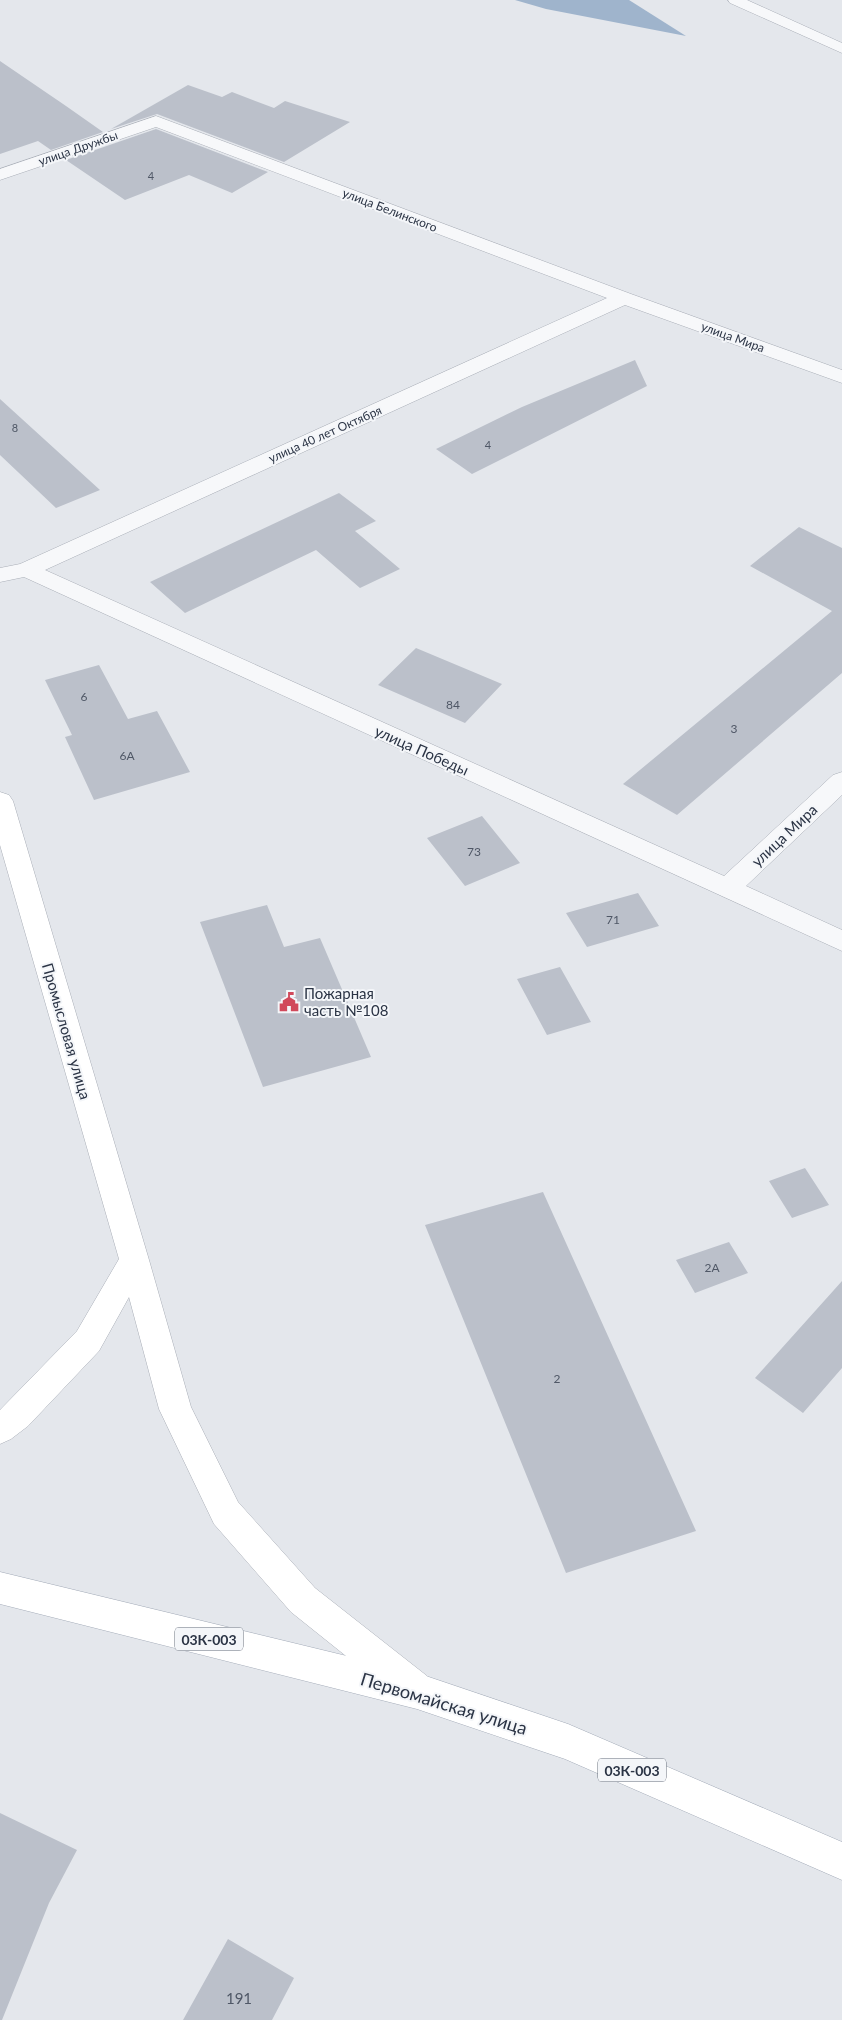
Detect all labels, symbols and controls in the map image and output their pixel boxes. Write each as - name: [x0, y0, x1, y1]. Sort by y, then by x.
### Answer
- street label: улица Дружбы: [36, 127, 120, 169]
- house number: 4: [148, 169, 155, 182]
- street label: улица Белинского: [341, 185, 440, 235]
- street label: улица Мира: [699, 319, 767, 355]
- street label: улица 40 лет Октября: [266, 402, 384, 466]
- house number: 8: [12, 421, 18, 434]
- house number: 4: [485, 438, 492, 451]
- house number: 6: [81, 689, 88, 704]
- house number: 84: [446, 697, 460, 712]
- street label: улица Победы: [372, 721, 472, 779]
- house number: 3: [731, 721, 738, 736]
- house number: 6А: [119, 748, 135, 763]
- street label: улица Мира: [747, 800, 821, 870]
- house number: 73: [467, 844, 481, 859]
- house number: 71: [606, 912, 620, 927]
- street label: Промысловая улица: [39, 961, 95, 1101]
- place label: Пожарная часть №108: [304, 984, 388, 1019]
- public building icon: Пожарная часть №108: [278, 991, 300, 1013]
- house number: 2А: [704, 1260, 720, 1275]
- house number: 2: [554, 1371, 561, 1386]
- road number: 03К-003: [175, 1628, 243, 1650]
- street label: Первомайская улица: [358, 1667, 530, 1739]
- road number: 03К-003: [598, 1758, 666, 1782]
- house number: 191: [226, 1989, 252, 2007]

